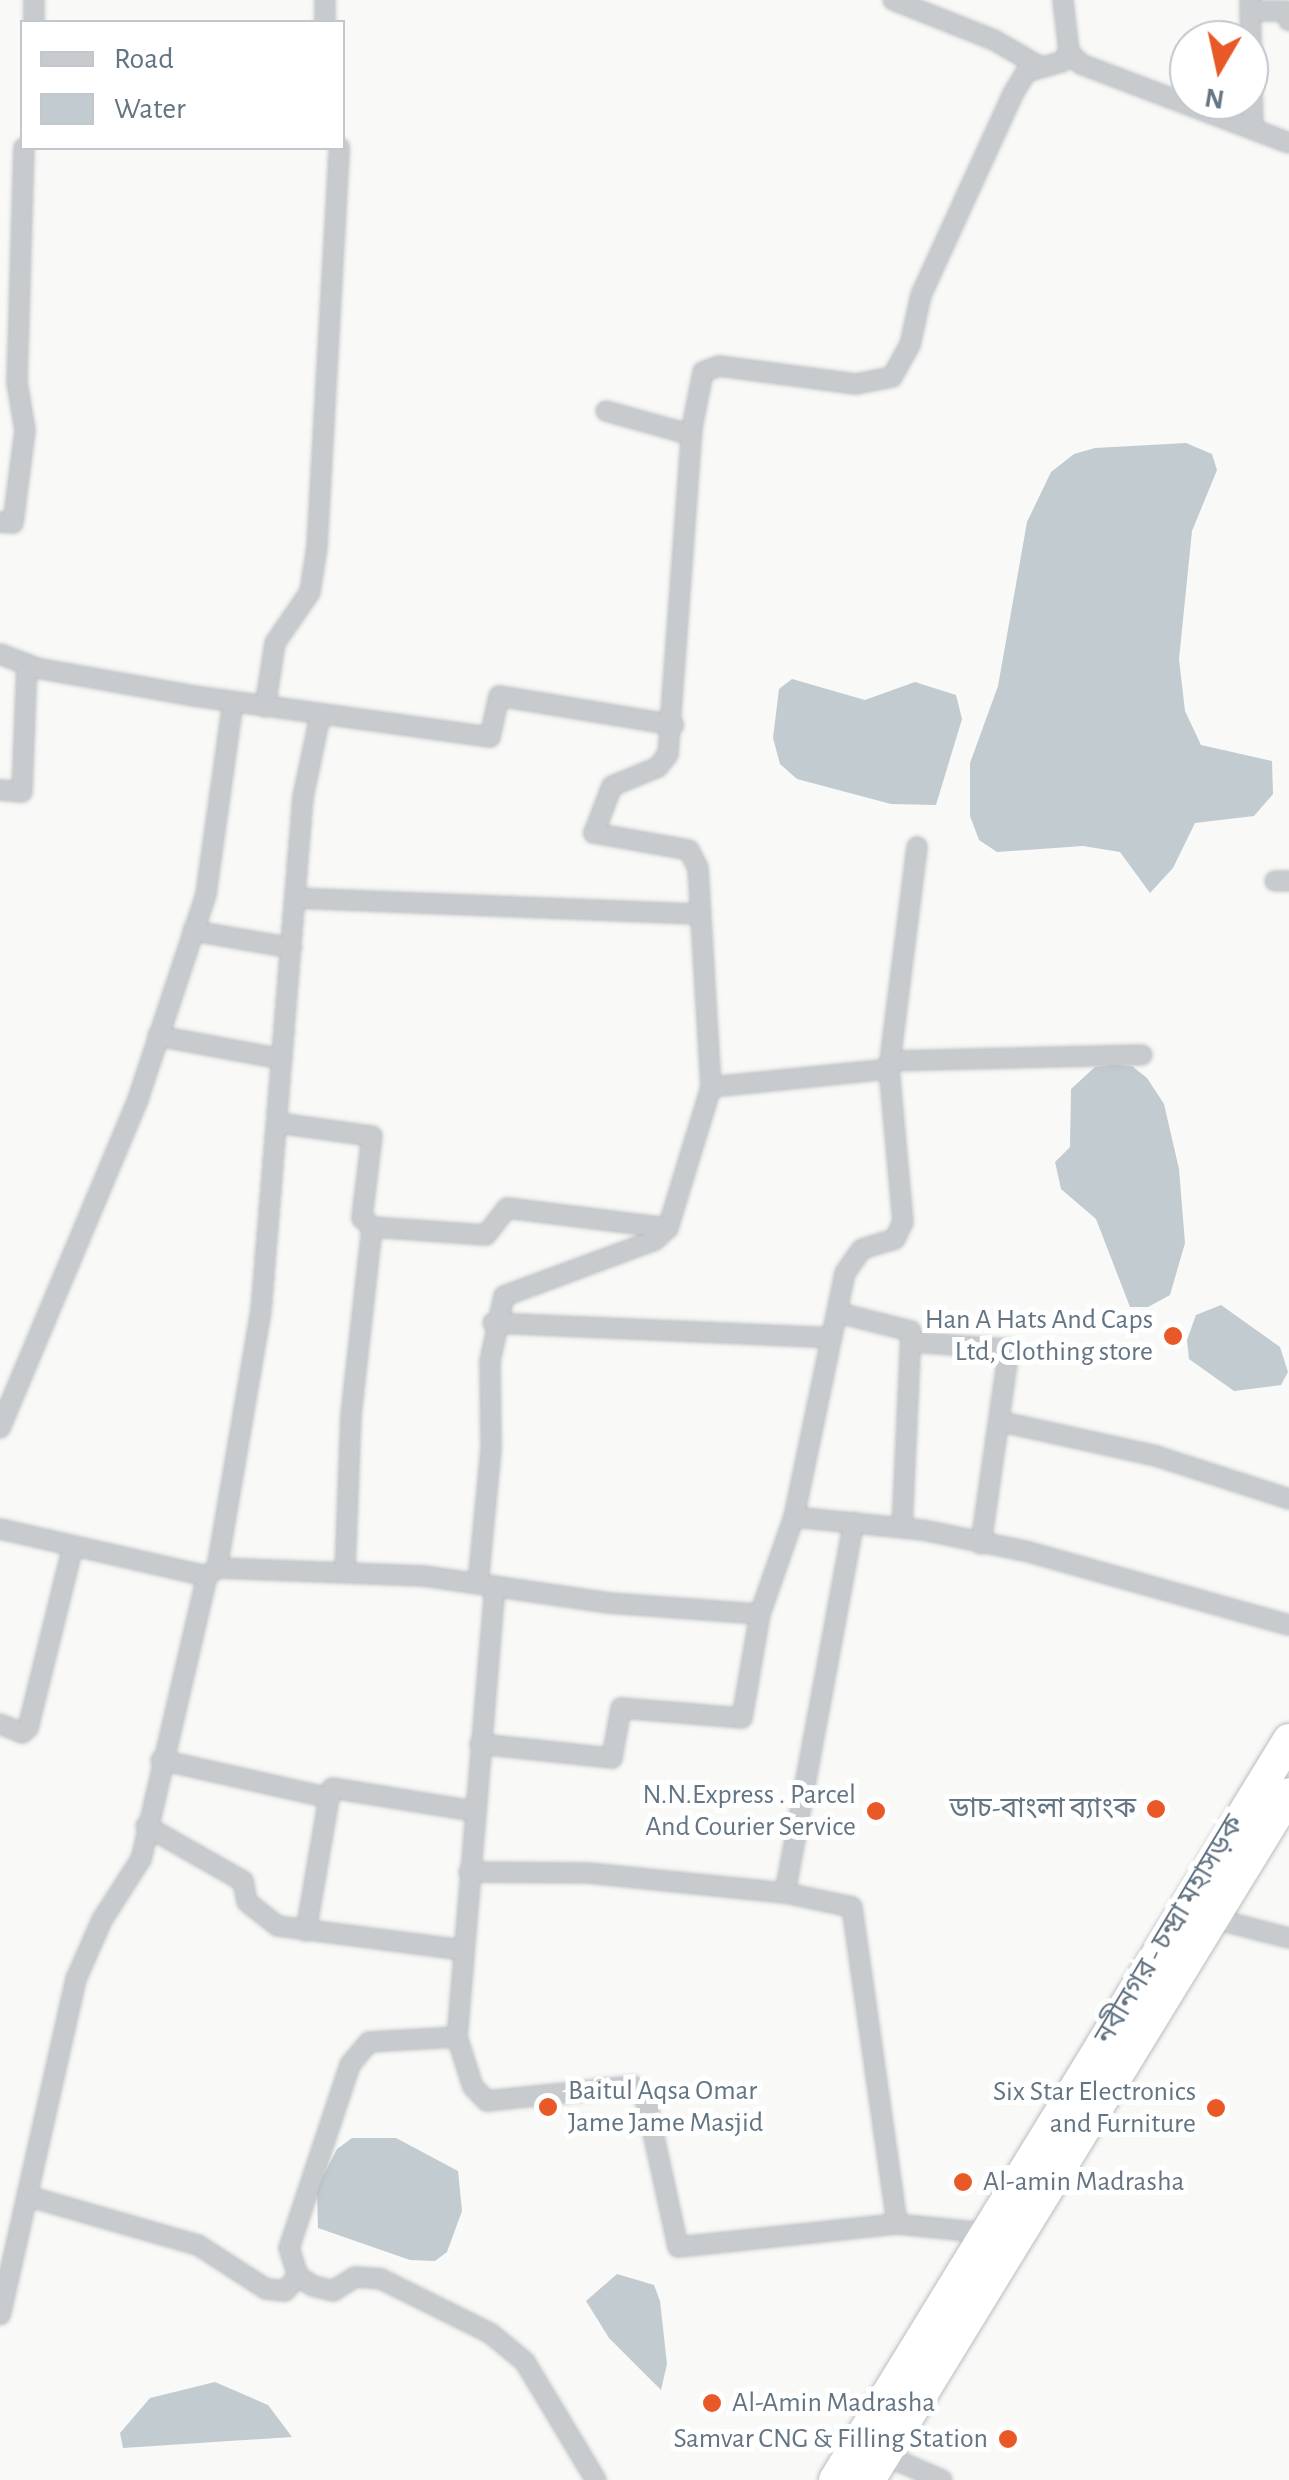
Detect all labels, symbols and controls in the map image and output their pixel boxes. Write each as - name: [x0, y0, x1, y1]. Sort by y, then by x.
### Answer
- legend: [20, 20, 345, 150]
- north arrow: [1169, 20, 1269, 120]
- text: Road: [114, 44, 174, 74]
- text: N: [1203, 82, 1226, 113]
- text: Water: [114, 94, 186, 124]
- place label: Han A Hats And Caps Ltd, Clothing store: [925, 1303, 1153, 1369]
- marker: Han A Hats And Caps Ltd, Clothing store: [1162, 1325, 1184, 1347]
- place label: N.N.Express . Parcel And Courier Service: [643, 1778, 856, 1844]
- place label: ডাচ-বাংলা ব্যাংক: [949, 1792, 1136, 1826]
- marker: ডাচ-বাংলা ব্যাংক: [1145, 1798, 1167, 1820]
- marker: N.N.Express . Parcel And Courier Service: [865, 1800, 887, 1822]
- street label: নবীনগর - চন্দ্রা মহাসড়ক: [1088, 1809, 1252, 2051]
- place label: Baitul Aqsa Omar Jame Jame Masjid: [568, 2074, 763, 2140]
- place label: Six Star Electronics and Furniture: [993, 2075, 1196, 2141]
- marker: Baitul Aqsa Omar Jame Jame Masjid: [537, 2096, 559, 2118]
- marker: Six Star Electronics and Furniture: [1205, 2097, 1227, 2119]
- place label: Al-amin Madrasha: [983, 2165, 1184, 2199]
- marker: Al-amin Madrasha: [952, 2171, 974, 2193]
- place label: Al-Amin Madrasha: [732, 2386, 935, 2420]
- marker: Al-Amin Madrasha: [701, 2392, 723, 2414]
- place label: Samvar CNG & Filling Station: [673, 2422, 988, 2456]
- marker: Samvar CNG & Filling Station: [997, 2428, 1019, 2450]

